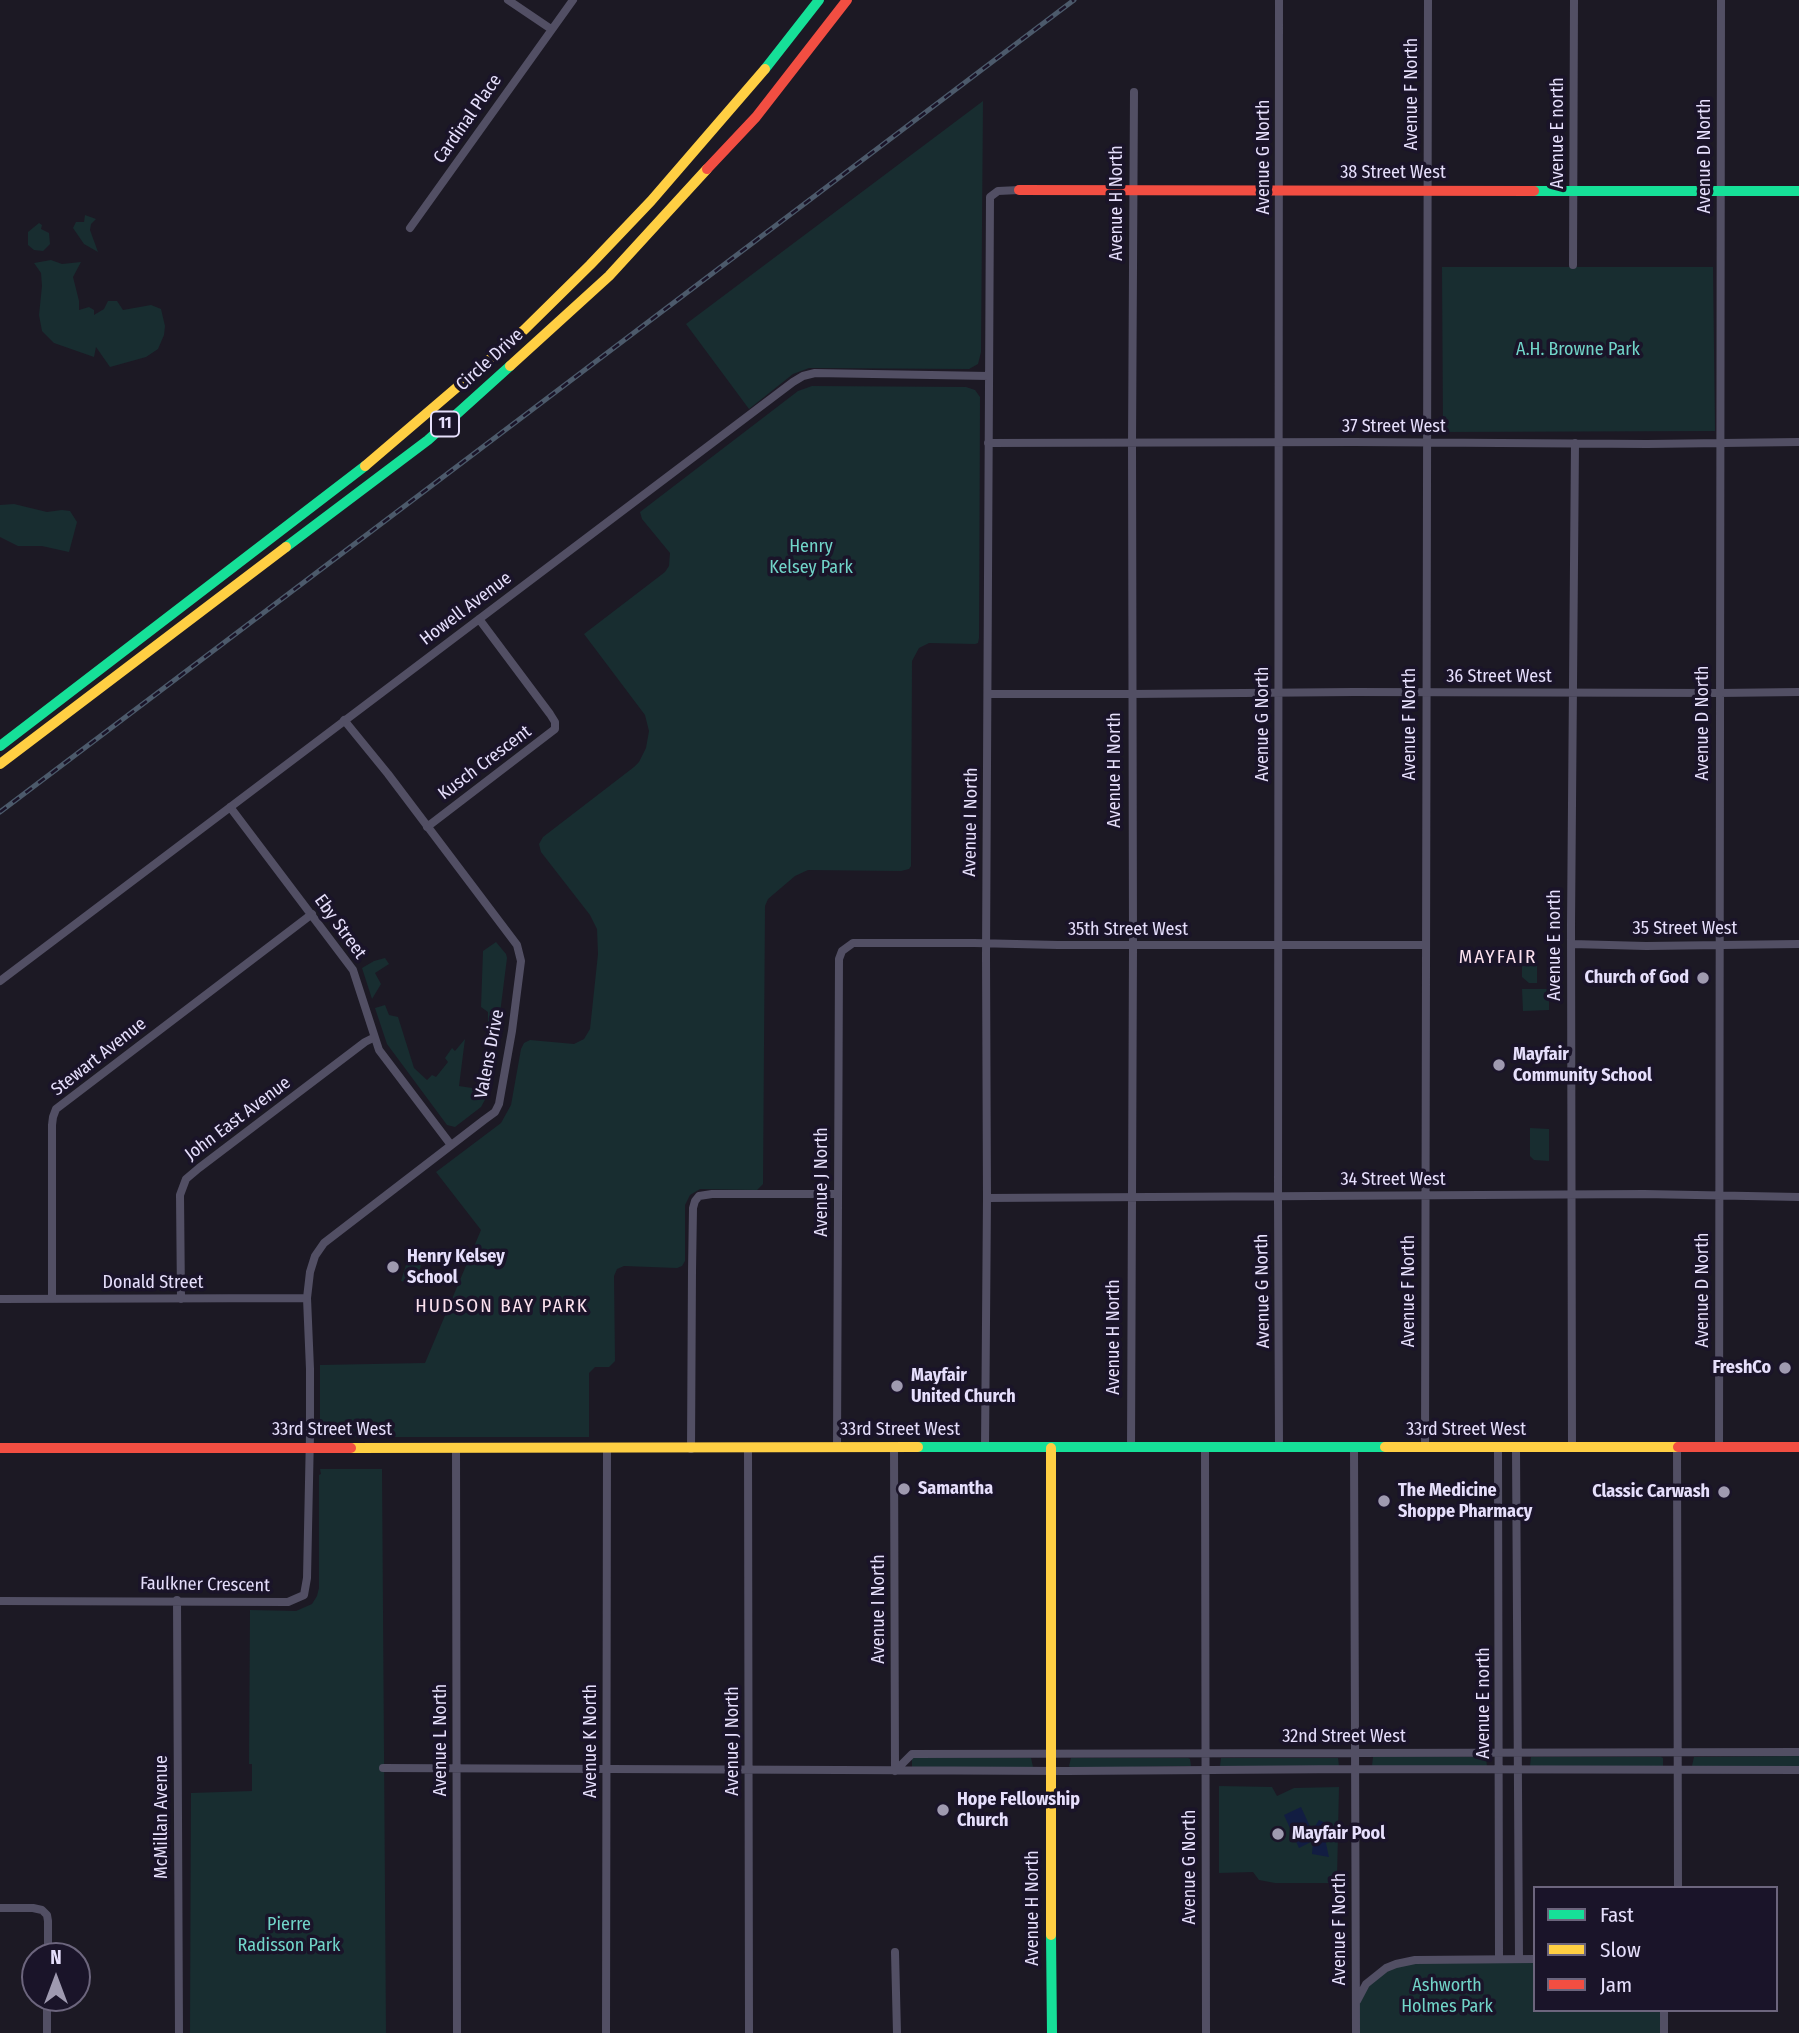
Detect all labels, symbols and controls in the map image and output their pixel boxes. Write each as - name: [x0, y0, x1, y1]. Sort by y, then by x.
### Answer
- street label: Avenue F North: [1401, 38, 1423, 150]
- street label: Cardinal Place: [429, 70, 507, 168]
- street label: Avenue E north: [1547, 77, 1569, 189]
- street label: Avenue D North: [1694, 98, 1716, 214]
- street label: Avenue G North: [1253, 100, 1275, 214]
- street label: Avenue H North: [1106, 145, 1128, 261]
- street label: 38 Street West: [1340, 162, 1446, 184]
- street label: Circle Drive: [452, 324, 528, 396]
- park label: A.H. Browne Park: [1516, 339, 1640, 361]
- road number: 11: [431, 412, 459, 436]
- street label: 37 Street West: [1342, 416, 1446, 438]
- park label: Henry Kelsey Park: [769, 536, 853, 578]
- street label: Howell Avenue: [416, 568, 516, 650]
- street label: Avenue D North: [1692, 665, 1714, 781]
- street label: 36 Street West: [1446, 666, 1552, 688]
- street label: Avenue G North: [1252, 667, 1274, 781]
- street label: Avenue F North: [1399, 668, 1421, 780]
- street label: Avenue H North: [1104, 712, 1126, 828]
- street label: Kusch Crescent: [434, 721, 536, 805]
- street label: Avenue I North: [959, 767, 983, 877]
- street label: Avenue E north: [1544, 889, 1566, 1001]
- street label: Eby Street: [309, 891, 371, 963]
- street label: 35 Street West: [1633, 918, 1737, 940]
- street label: 35th Street West: [1068, 919, 1188, 941]
- district label: MAYFAIR: [1460, 947, 1536, 969]
- place label: Church of God: [1585, 967, 1689, 989]
- marker: Church of God: [1695, 970, 1711, 986]
- street label: Valens Drive: [471, 1008, 509, 1100]
- street label: Stewart Avenue: [47, 1013, 151, 1101]
- place label: Mayfair Community School: [1513, 1044, 1652, 1086]
- marker: Mayfair Community School: [1491, 1057, 1507, 1073]
- street label: John East Avenue: [181, 1072, 295, 1166]
- street label: Avenue J North: [811, 1127, 833, 1237]
- street label: 34 Street West: [1340, 1169, 1446, 1191]
- street label: Avenue D North: [1692, 1232, 1714, 1348]
- street label: Avenue G North: [1251, 1233, 1275, 1349]
- street label: Avenue F North: [1398, 1235, 1420, 1347]
- place label: Henry Kelsey School: [407, 1246, 505, 1288]
- marker: Henry Kelsey School: [385, 1259, 401, 1275]
- street label: Donald Street: [103, 1272, 203, 1294]
- street label: Avenue H North: [1103, 1279, 1125, 1395]
- district label: HUDSON BAY PARK: [417, 1296, 587, 1318]
- place label: FreshCo: [1712, 1357, 1771, 1379]
- marker: FreshCo: [1777, 1360, 1793, 1376]
- place label: Mayfair United Church: [911, 1365, 1016, 1408]
- marker: Mayfair United Church: [889, 1378, 905, 1394]
- street label: 33rd Street West: [272, 1419, 392, 1441]
- street label: 33rd Street West: [840, 1419, 960, 1441]
- street label: 33rd Street West: [1406, 1419, 1526, 1441]
- place label: Samantha: [918, 1478, 993, 1500]
- place label: The Medicine Shoppe Pharmacy: [1398, 1480, 1532, 1522]
- marker: Samantha: [896, 1481, 912, 1497]
- place label: Classic Carwash: [1592, 1481, 1710, 1503]
- marker: Classic Carwash: [1716, 1484, 1732, 1500]
- marker: The Medicine Shoppe Pharmacy: [1376, 1493, 1392, 1509]
- street label: Avenue I North: [868, 1554, 890, 1664]
- street label: Faulkner Crescent: [140, 1573, 270, 1597]
- street label: Avenue E north: [1473, 1647, 1495, 1759]
- street label: Avenue L North: [430, 1684, 452, 1796]
- street label: Avenue K North: [580, 1684, 602, 1798]
- street label: Avenue J North: [722, 1686, 744, 1796]
- street label: 32nd Street West: [1282, 1726, 1406, 1748]
- street label: McMillan Avenue: [151, 1755, 173, 1879]
- place label: Hope Fellowship Church: [957, 1789, 1080, 1832]
- marker: Hope Fellowship Church: [935, 1802, 951, 1818]
- street label: Avenue G North: [1179, 1810, 1201, 1924]
- place label: Mayfair Pool: [1292, 1823, 1385, 1845]
- marker: Mayfair Pool: [1270, 1826, 1286, 1842]
- street label: Avenue H North: [1022, 1850, 1044, 1966]
- street label: Avenue F North: [1329, 1873, 1351, 1985]
- legend: [1533, 1886, 1778, 2012]
- text: Fast: [1600, 1902, 1634, 1928]
- park label: Pierre Radisson Park: [238, 1914, 340, 1956]
- text: Slow: [1600, 1937, 1641, 1963]
- north arrow: [21, 1942, 91, 2012]
- text: N: [50, 1946, 62, 1969]
- text: Jam: [1600, 1972, 1632, 1998]
- park label: Ashworth Holmes Park: [1401, 1975, 1493, 2018]

